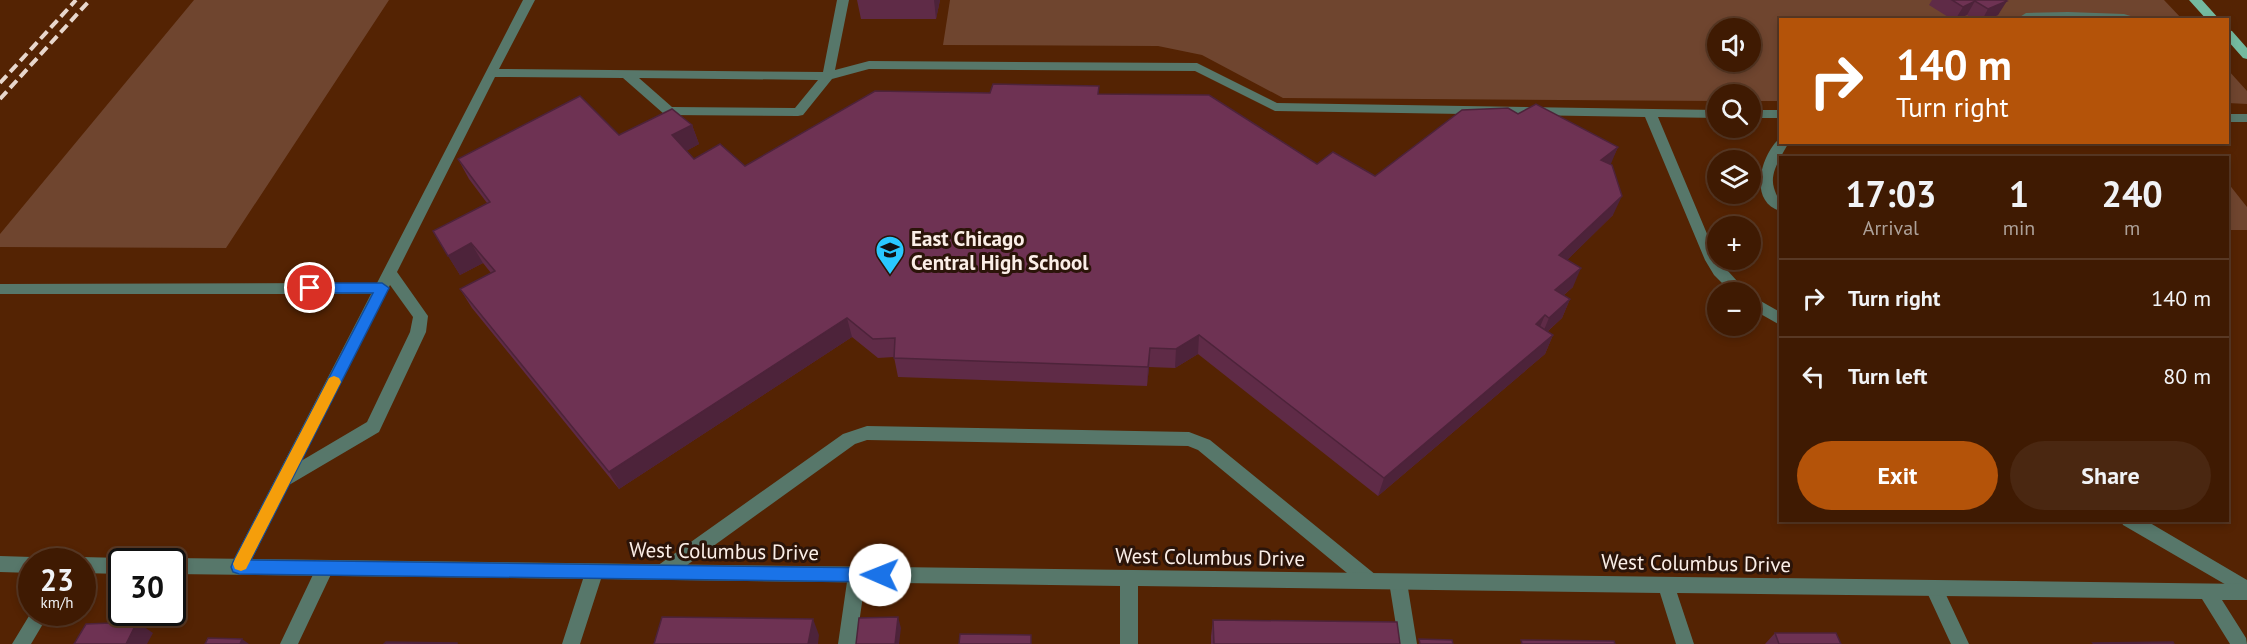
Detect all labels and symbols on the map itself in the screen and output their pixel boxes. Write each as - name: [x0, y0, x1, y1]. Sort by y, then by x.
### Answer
- place label: East Chicago Central High School: [911, 225, 1089, 276]
- school or university icon: East Chicago Central High School: [874, 234, 906, 276]
- pin: [284, 262, 335, 313]
- street label: West Columbus Drive: [629, 536, 819, 566]
- street label: West Columbus Drive: [1115, 542, 1305, 572]
- position arrow: [848, 543, 912, 607]
- speed limit sign: 30: [108, 548, 186, 626]
- street label: West Columbus Drive: [1601, 548, 1791, 578]

